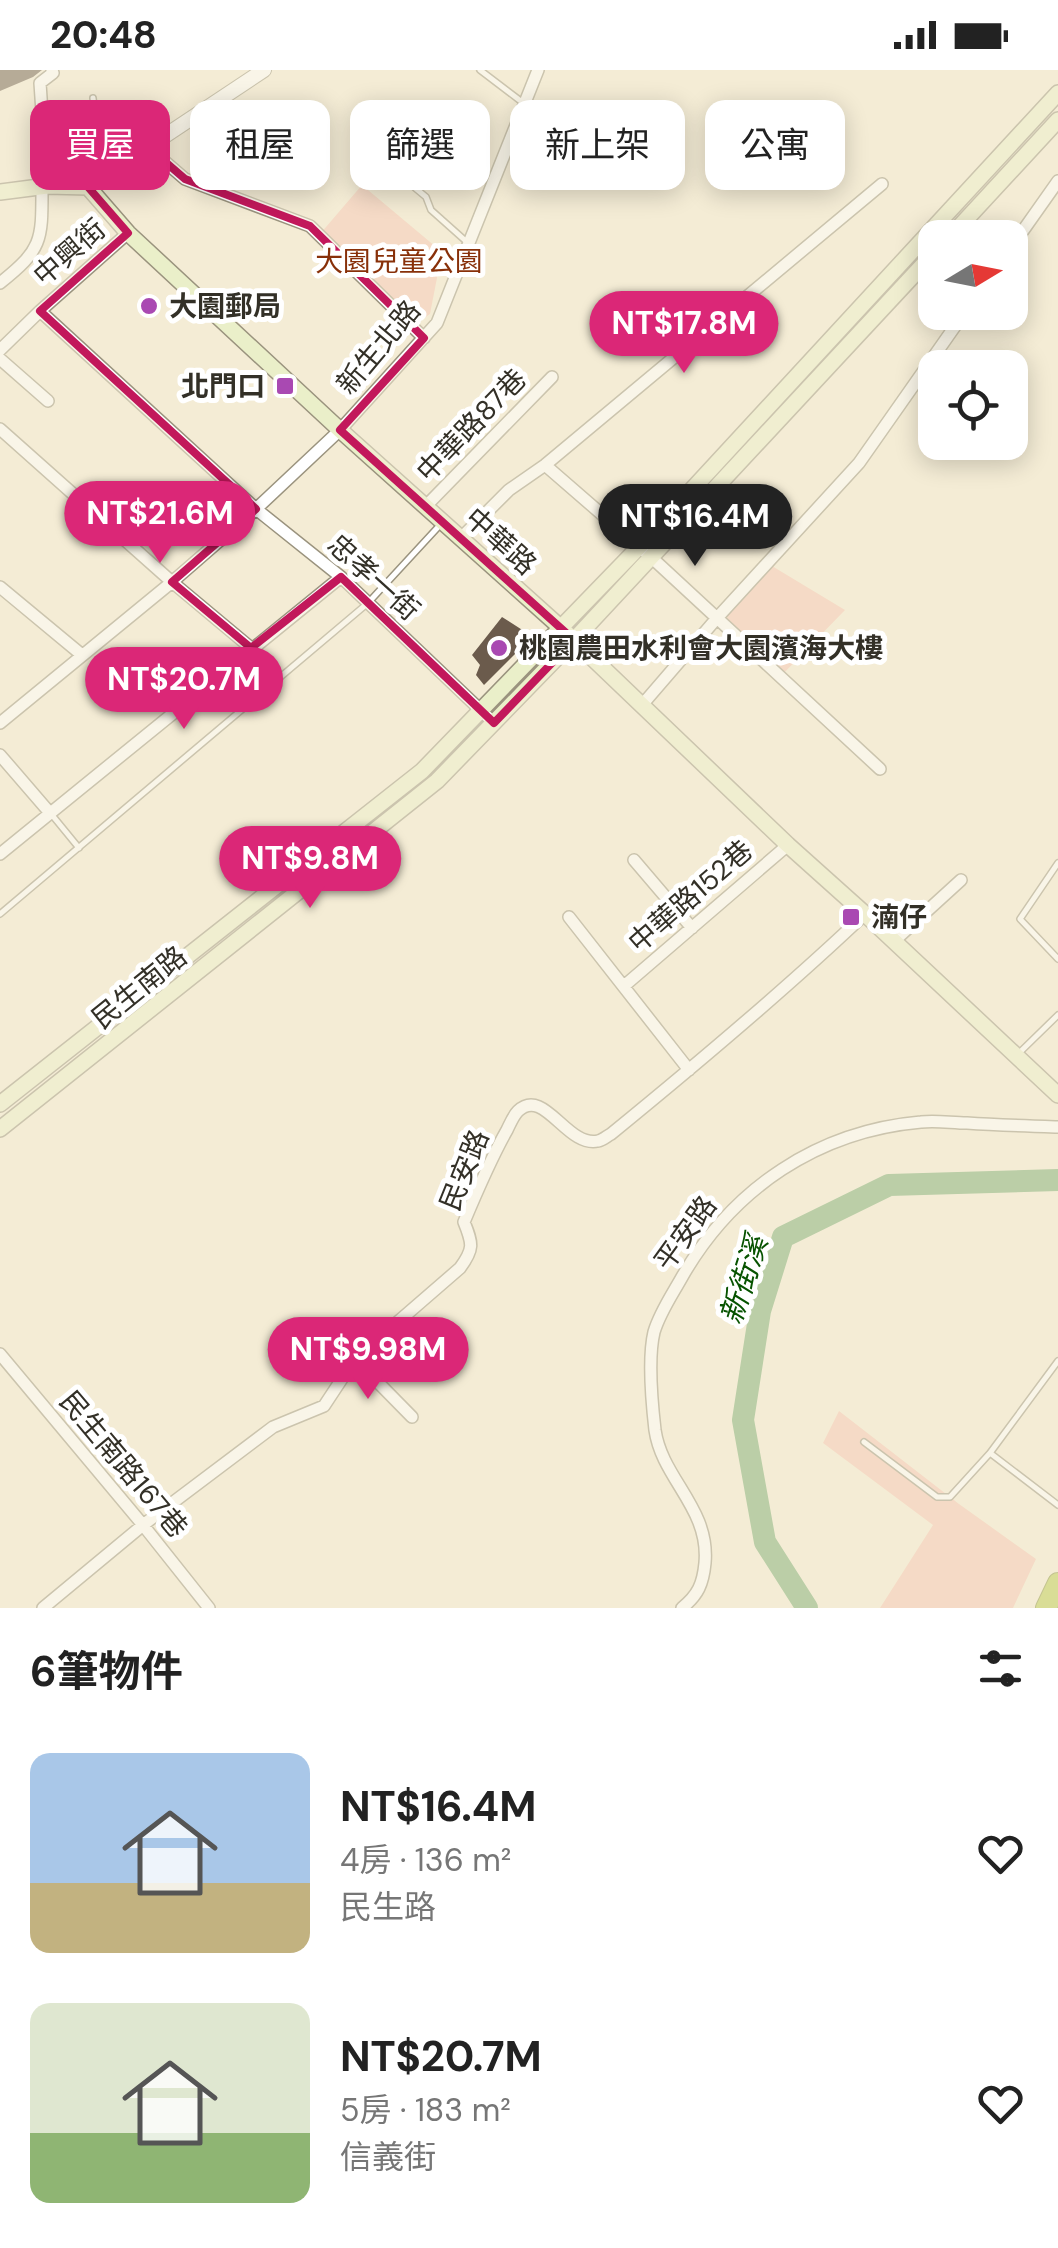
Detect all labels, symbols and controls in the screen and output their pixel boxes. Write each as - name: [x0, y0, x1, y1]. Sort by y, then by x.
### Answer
- text: 20:48: [50, 10, 157, 60]
- chip: 買屋: [30, 100, 170, 190]
- chip: 租屋: [190, 100, 330, 190]
- chip: 篩選: [350, 100, 490, 190]
- chip: 新上架: [510, 100, 685, 190]
- chip: 公寓: [705, 100, 845, 190]
- street label: 中興街: [25, 211, 113, 294]
- north arrow: [918, 220, 1028, 330]
- map controls: [918, 220, 1028, 460]
- park label: 大園兒童公園: [315, 243, 483, 280]
- place label: 大園郵局: [169, 288, 281, 325]
- pin: NT$17.8M: [581, 291, 787, 376]
- street label: 新生北路: [328, 293, 429, 402]
- marker: 大園郵局: [138, 295, 160, 317]
- text: NT$17.8M: [611, 302, 757, 344]
- button: locate: [918, 350, 1028, 460]
- street label: 中華路87巷: [408, 361, 534, 490]
- place label: 北門口: [181, 368, 265, 405]
- marker: 北門口: [274, 375, 296, 397]
- pin: NT$21.6M: [57, 481, 263, 566]
- pin: NT$16.4M: [592, 484, 798, 569]
- text: NT$21.6M: [86, 492, 234, 534]
- text: NT$16.4M: [620, 495, 770, 537]
- street label: 中華路: [457, 500, 544, 583]
- street label: 忠孝一街: [320, 526, 428, 629]
- place label: 桃園農田水利會大園濱海大樓: [519, 630, 883, 667]
- marker: 桃園農田水利會大園濱海大樓: [488, 637, 510, 659]
- pin: NT$20.7M: [81, 647, 287, 732]
- text: NT$20.7M: [107, 658, 261, 700]
- pin: NT$9.8M: [218, 826, 402, 911]
- street label: 中華路152巷: [620, 832, 760, 961]
- text: NT$9.8M: [241, 837, 379, 879]
- place label: 湳仔: [871, 899, 927, 936]
- marker: 湳仔: [840, 906, 862, 928]
- street label: 民生南路: [84, 938, 194, 1037]
- street label: 民安路: [432, 1124, 497, 1216]
- street label: 平安路: [646, 1188, 725, 1278]
- water label: 新街溪: [711, 1227, 777, 1329]
- pin: NT$9.98M: [265, 1317, 471, 1402]
- text: NT$9.98M: [290, 1328, 446, 1370]
- street label: 民生南路167巷: [51, 1383, 196, 1545]
- icon: filters: [973, 1641, 1028, 1696]
- text: 6筆物件: [30, 1644, 183, 1699]
- text: NT$16.4M: [340, 1779, 536, 1834]
- icon: home: [110, 1793, 230, 1913]
- icon: heart: [973, 1826, 1028, 1881]
- text: 4房 · 136 m²: [340, 1839, 511, 1881]
- text: 民生路: [340, 1886, 436, 1928]
- text: NT$20.7M: [340, 2029, 542, 2084]
- icon: home: [110, 2043, 230, 2163]
- icon: heart: [973, 2076, 1028, 2131]
- text: 5房 · 183 m²: [340, 2089, 511, 2131]
- text: 信義街: [340, 2136, 436, 2178]

